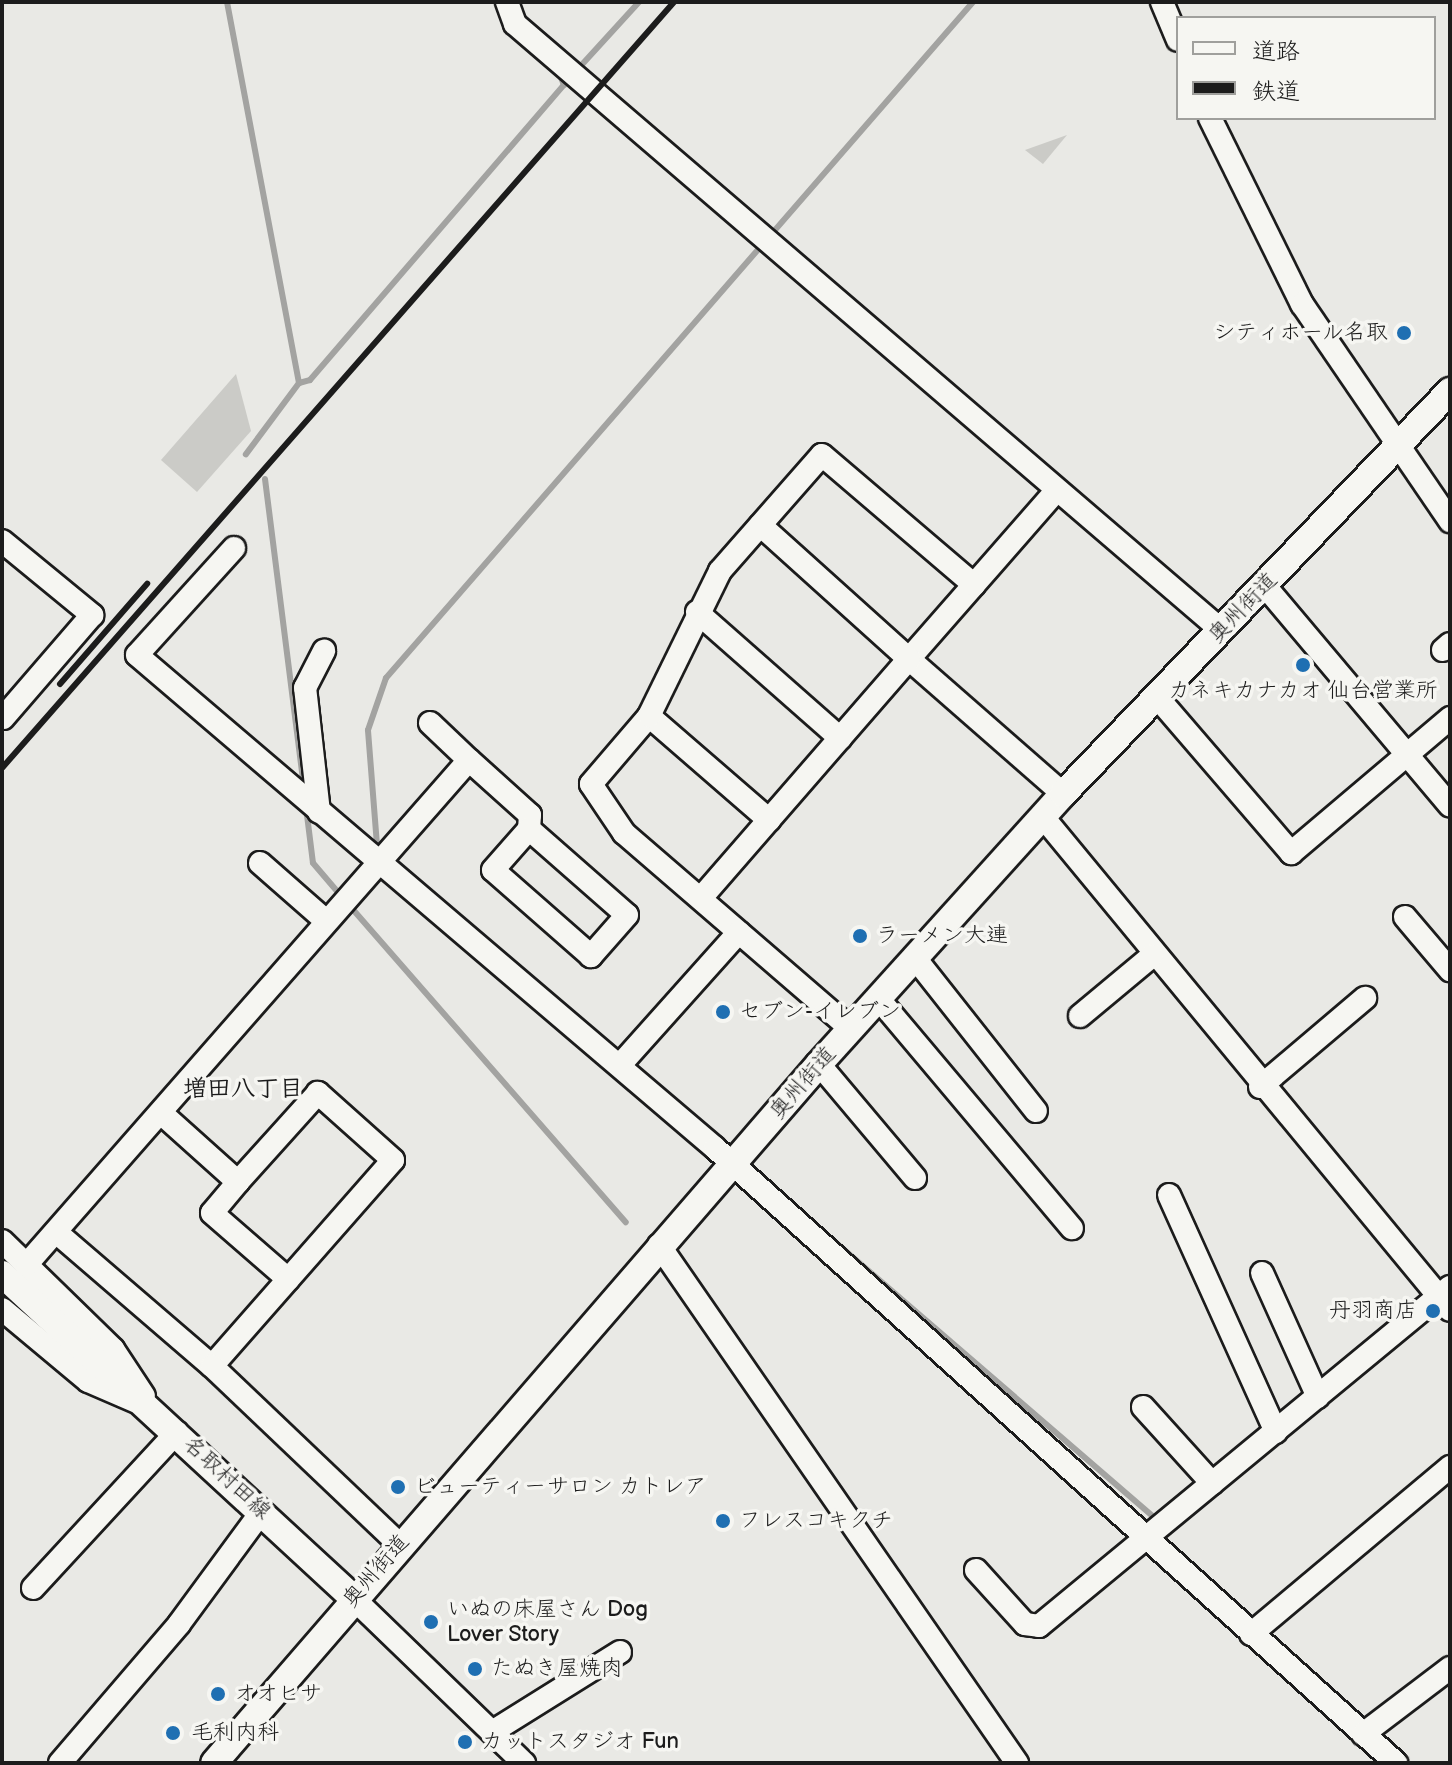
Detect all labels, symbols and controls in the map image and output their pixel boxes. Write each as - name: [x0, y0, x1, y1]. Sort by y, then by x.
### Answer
- legend: [1176, 16, 1436, 120]
- text: 道路: [1252, 37, 1300, 66]
- text: 鉄道: [1252, 77, 1300, 106]
- place label: シティホール名取: [1212, 320, 1388, 346]
- marker: シティホール名取: [1395, 324, 1413, 342]
- street label: 奥州街道: [1203, 567, 1283, 649]
- marker: カネキカナカオ 仙台営業所: [1294, 656, 1312, 674]
- place label: カネキカナカオ 仙台営業所: [1168, 678, 1438, 704]
- place label: ラーメン大連: [876, 923, 1008, 949]
- marker: ラーメン大連: [851, 927, 869, 945]
- place label: セブン-イレブン: [739, 999, 901, 1025]
- marker: セブン-イレブン: [714, 1003, 732, 1021]
- street label: 奥州街道: [764, 1041, 842, 1125]
- district label: 増田八丁目: [183, 1075, 303, 1103]
- place label: 丹羽商店: [1329, 1298, 1417, 1324]
- marker: 丹羽商店: [1424, 1302, 1442, 1320]
- street label: 名取村田線: [178, 1431, 276, 1525]
- place label: ビューティーサロン カトレア: [414, 1474, 706, 1500]
- marker: ビューティーサロン カトレア: [389, 1478, 407, 1496]
- place label: フレスコキクチ: [739, 1508, 893, 1534]
- marker: フレスコキクチ: [714, 1512, 732, 1530]
- street label: 奥州街道: [337, 1529, 415, 1613]
- place label: いぬの床屋さん Dog Lover Story: [447, 1596, 648, 1648]
- marker: いぬの床屋さん Dog Lover Story: [422, 1613, 440, 1631]
- place label: たぬき屋焼肉: [491, 1656, 623, 1682]
- marker: たぬき屋焼肉: [466, 1660, 484, 1678]
- place label: オオヒサ: [234, 1681, 322, 1707]
- marker: オオヒサ: [209, 1685, 227, 1703]
- place label: 毛利内科: [191, 1720, 279, 1746]
- marker: 毛利内科: [162, 1722, 184, 1744]
- place label: カットスタジオ Fun: [481, 1729, 678, 1755]
- marker: カットスタジオ Fun: [456, 1733, 474, 1751]

